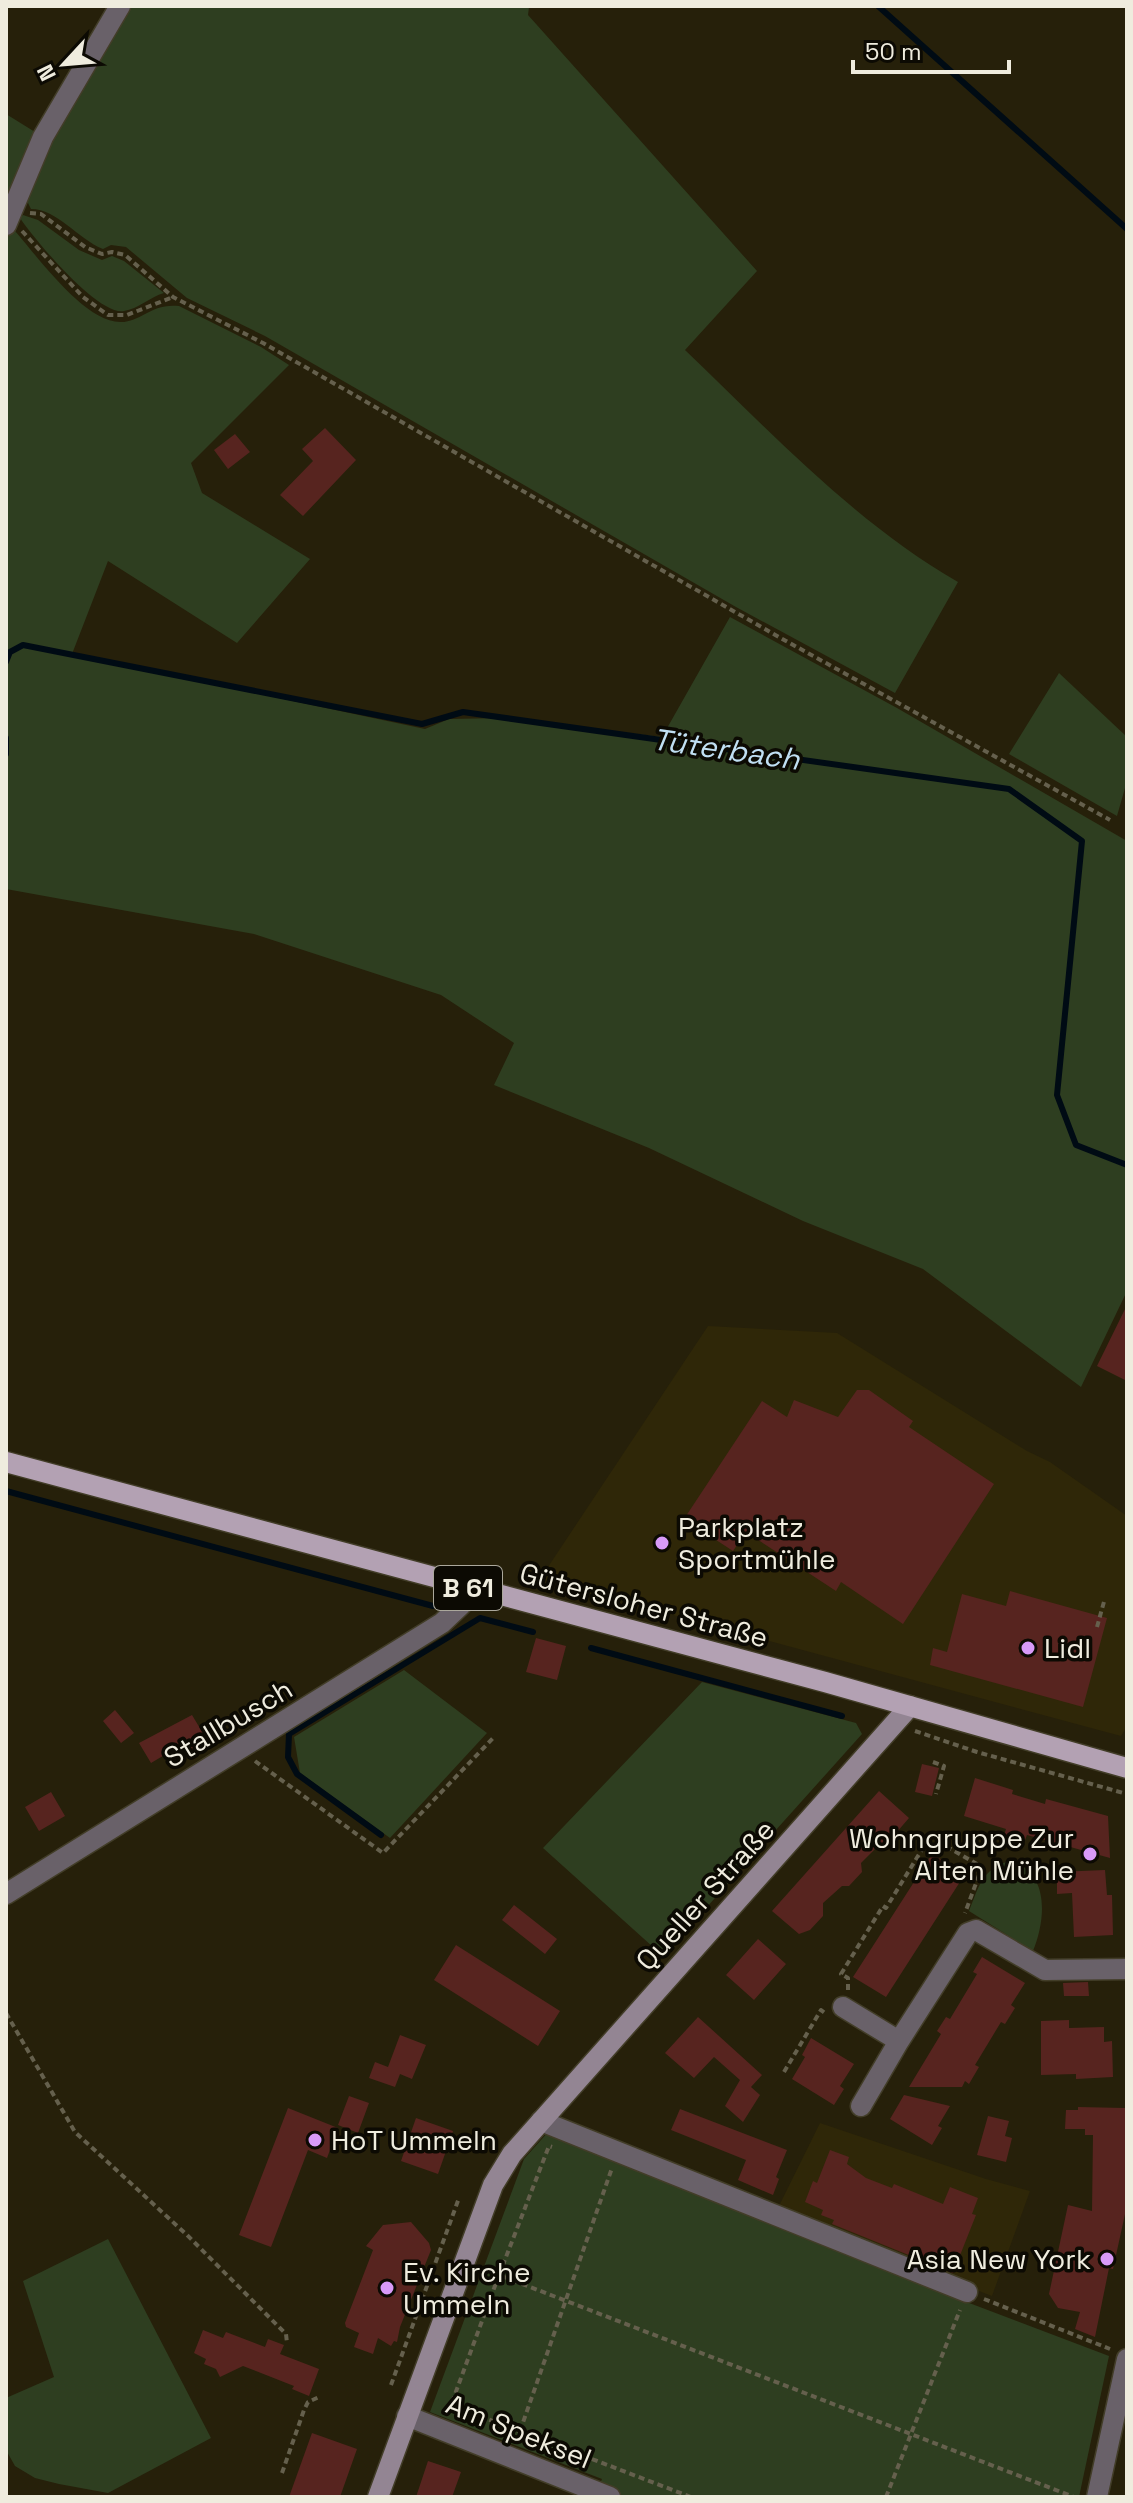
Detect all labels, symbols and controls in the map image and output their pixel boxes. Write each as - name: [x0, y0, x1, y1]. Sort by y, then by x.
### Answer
- north arrow: [24, 24, 104, 104]
- scale bar: [853, 24, 1009, 74]
- text: 50 m: [865, 36, 922, 67]
- text: N: [30, 60, 62, 86]
- water label: Tüterbach: [650, 719, 803, 779]
- place label: Parkplatz Sportmühle: [678, 1509, 836, 1577]
- marker: Parkplatz Sportmühle: [653, 1534, 671, 1552]
- street label: Gütersloher Straße: [516, 1555, 772, 1655]
- road number: B 61: [434, 1566, 502, 1610]
- place label: Lidl: [1044, 1630, 1091, 1666]
- marker: Lidl: [1019, 1639, 1037, 1657]
- street label: Stallbusch: [157, 1671, 299, 1775]
- street label: Queller Straße: [628, 1812, 782, 1978]
- place label: Wohngruppe Zur Alten Mühle: [849, 1820, 1074, 1888]
- marker: Wohngruppe Zur Alten Mühle: [1081, 1845, 1099, 1863]
- place label: HoT Ummeln: [331, 2122, 497, 2158]
- marker: HoT Ummeln: [306, 2131, 324, 2149]
- place label: Asia New York: [907, 2241, 1091, 2277]
- marker: Asia New York: [1098, 2250, 1116, 2268]
- place label: Ev. Kirche Ummeln: [403, 2254, 531, 2322]
- marker: Ev. Kirche Ummeln: [378, 2279, 396, 2297]
- street label: Am Speksel: [441, 2386, 597, 2476]

